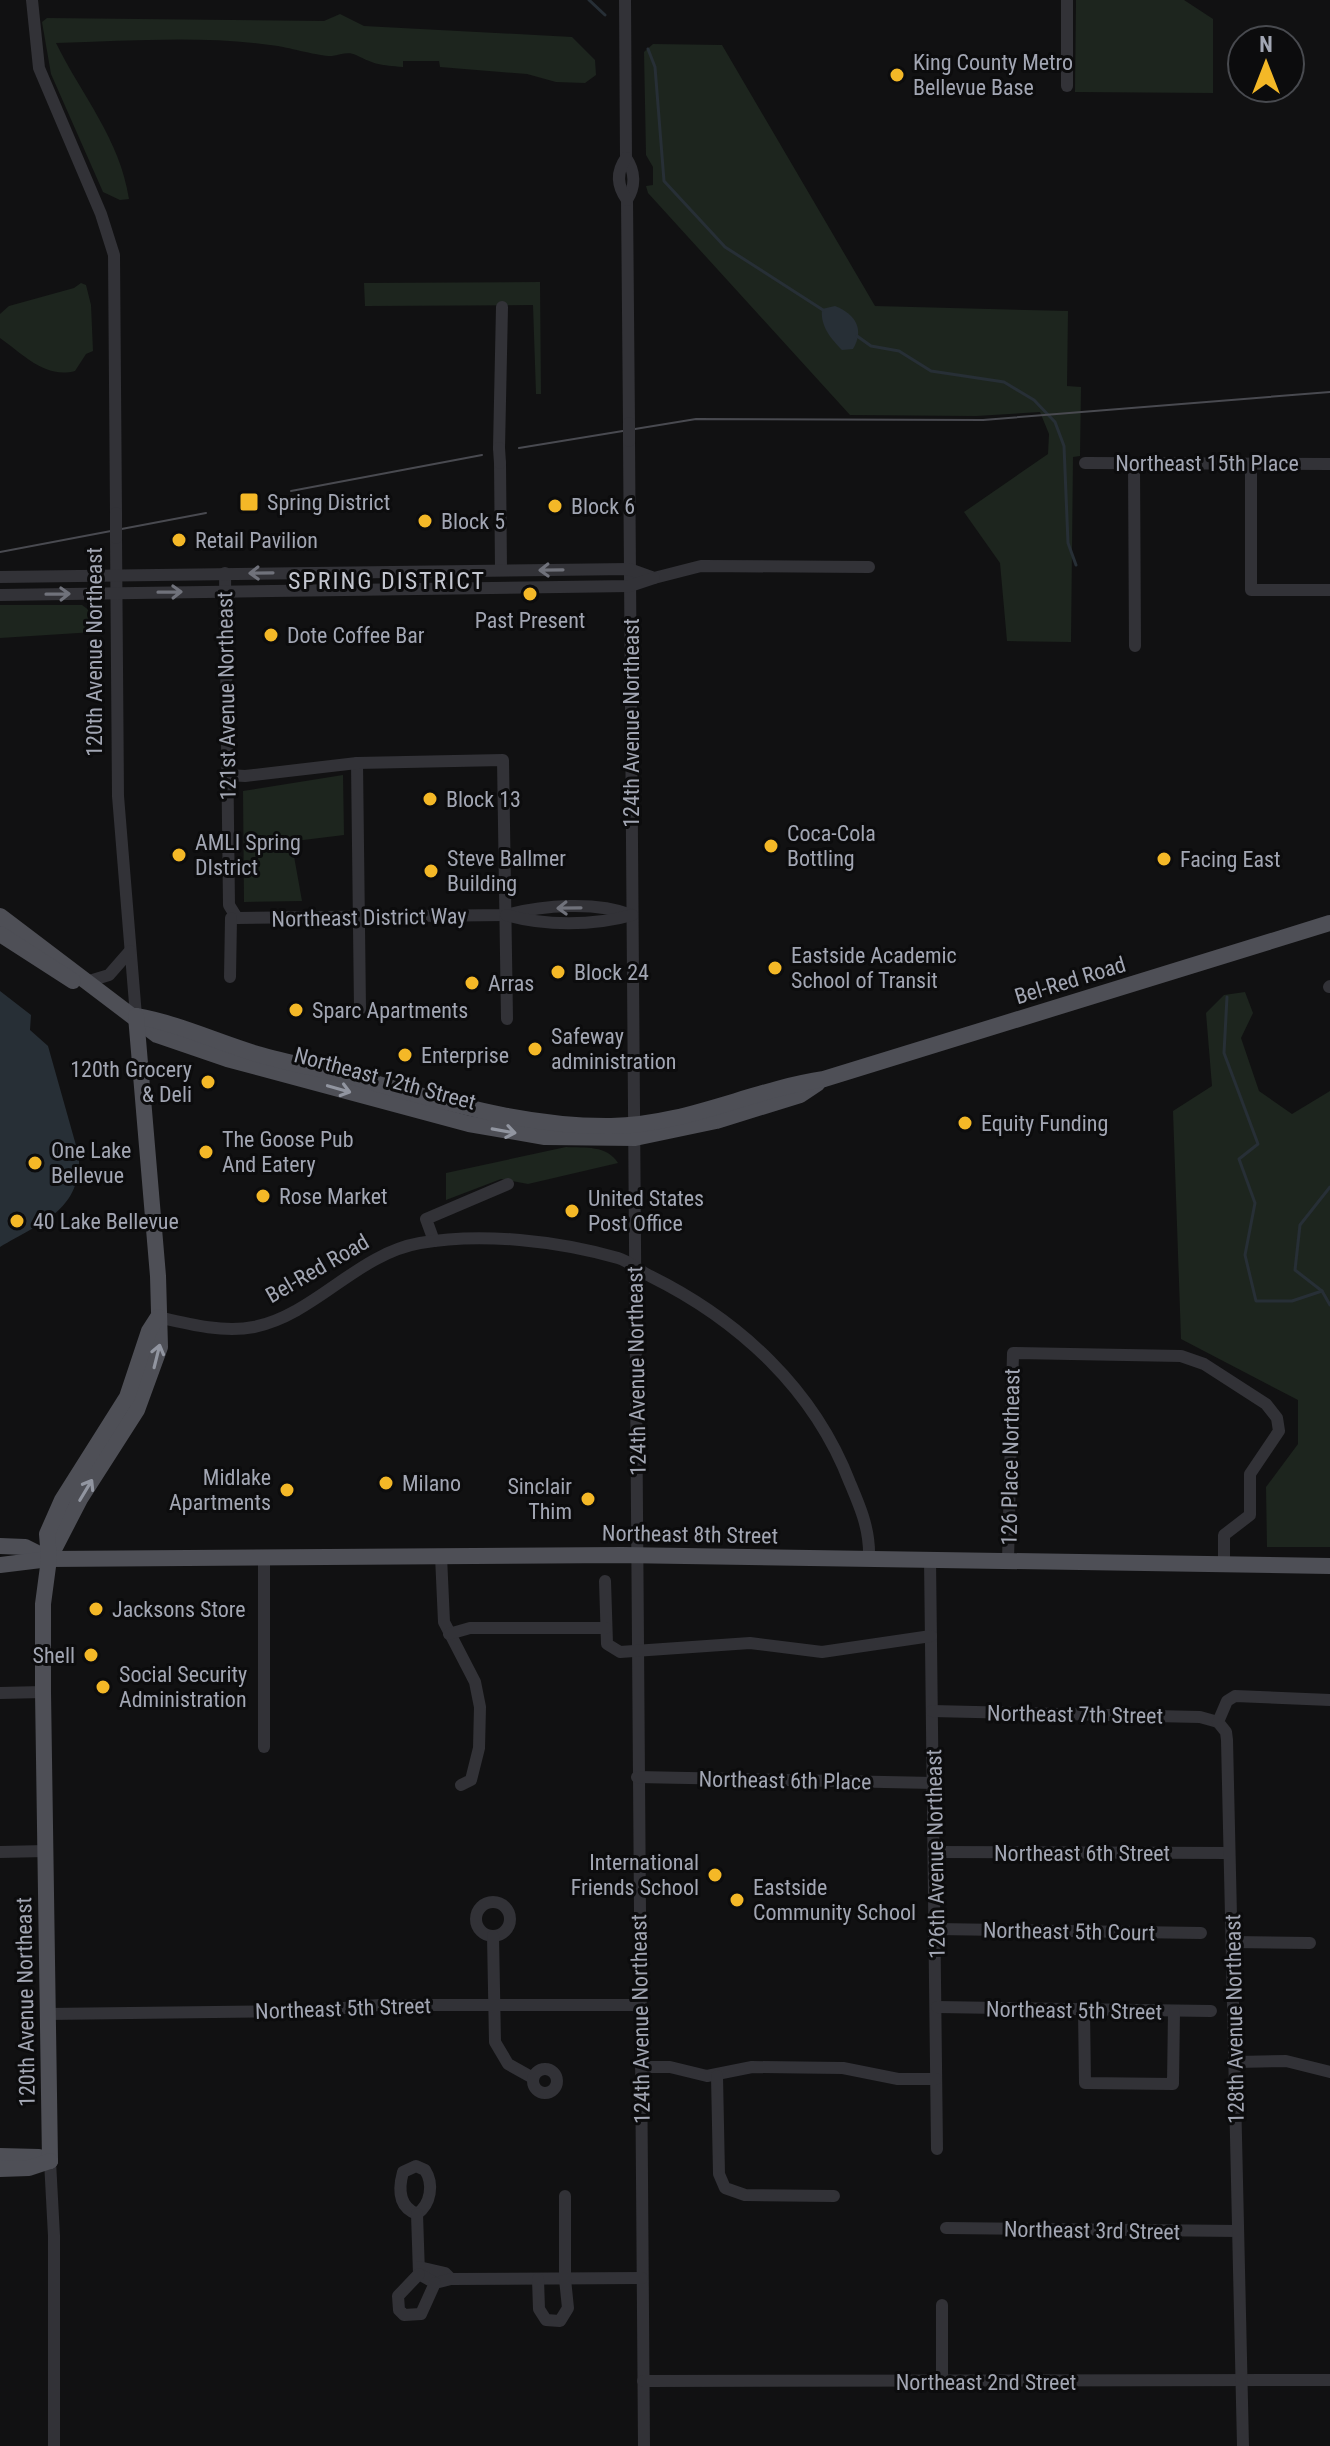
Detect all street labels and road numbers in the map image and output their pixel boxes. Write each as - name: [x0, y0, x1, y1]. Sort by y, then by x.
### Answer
- street label: Northeast 15th Place: [1115, 451, 1299, 476]
- street label: 120th Avenue Northeast: [82, 547, 107, 757]
- street label: 121st Avenue Northeast: [212, 591, 241, 801]
- street label: 124th Avenue Northeast: [619, 618, 644, 828]
- street label: Northeast District Way: [271, 903, 467, 932]
- street label: Bel-Red Road: [1012, 952, 1129, 1009]
- street label: Northeast 12th Street: [291, 1042, 478, 1115]
- street label: Bel-Red Road: [261, 1229, 373, 1308]
- street label: 124th Avenue Northeast: [622, 1266, 651, 1476]
- street label: 126 Place Northeast: [996, 1368, 1025, 1546]
- street label: Northeast 8th Street: [602, 1520, 778, 1549]
- street label: Northeast 7th Street: [987, 1700, 1163, 1729]
- street label: 126th Avenue Northeast: [921, 1749, 950, 1959]
- street label: Northeast 6th Place: [698, 1766, 872, 1795]
- street label: Northeast 6th Street: [994, 1841, 1170, 1866]
- street label: 120th Avenue Northeast: [11, 1897, 40, 2107]
- street label: 124th Avenue Northeast: [626, 1914, 655, 2124]
- street label: 128th Avenue Northeast: [1220, 1914, 1249, 2124]
- street label: Northeast 5th Court: [983, 1917, 1155, 1946]
- street label: Northeast 5th Street: [255, 1993, 431, 2024]
- street label: Northeast 5th Street: [986, 1996, 1162, 2025]
- street label: Northeast 3rd Street: [1004, 2216, 1180, 2245]
- street label: Northeast 2nd Street: [896, 2370, 1076, 2395]

